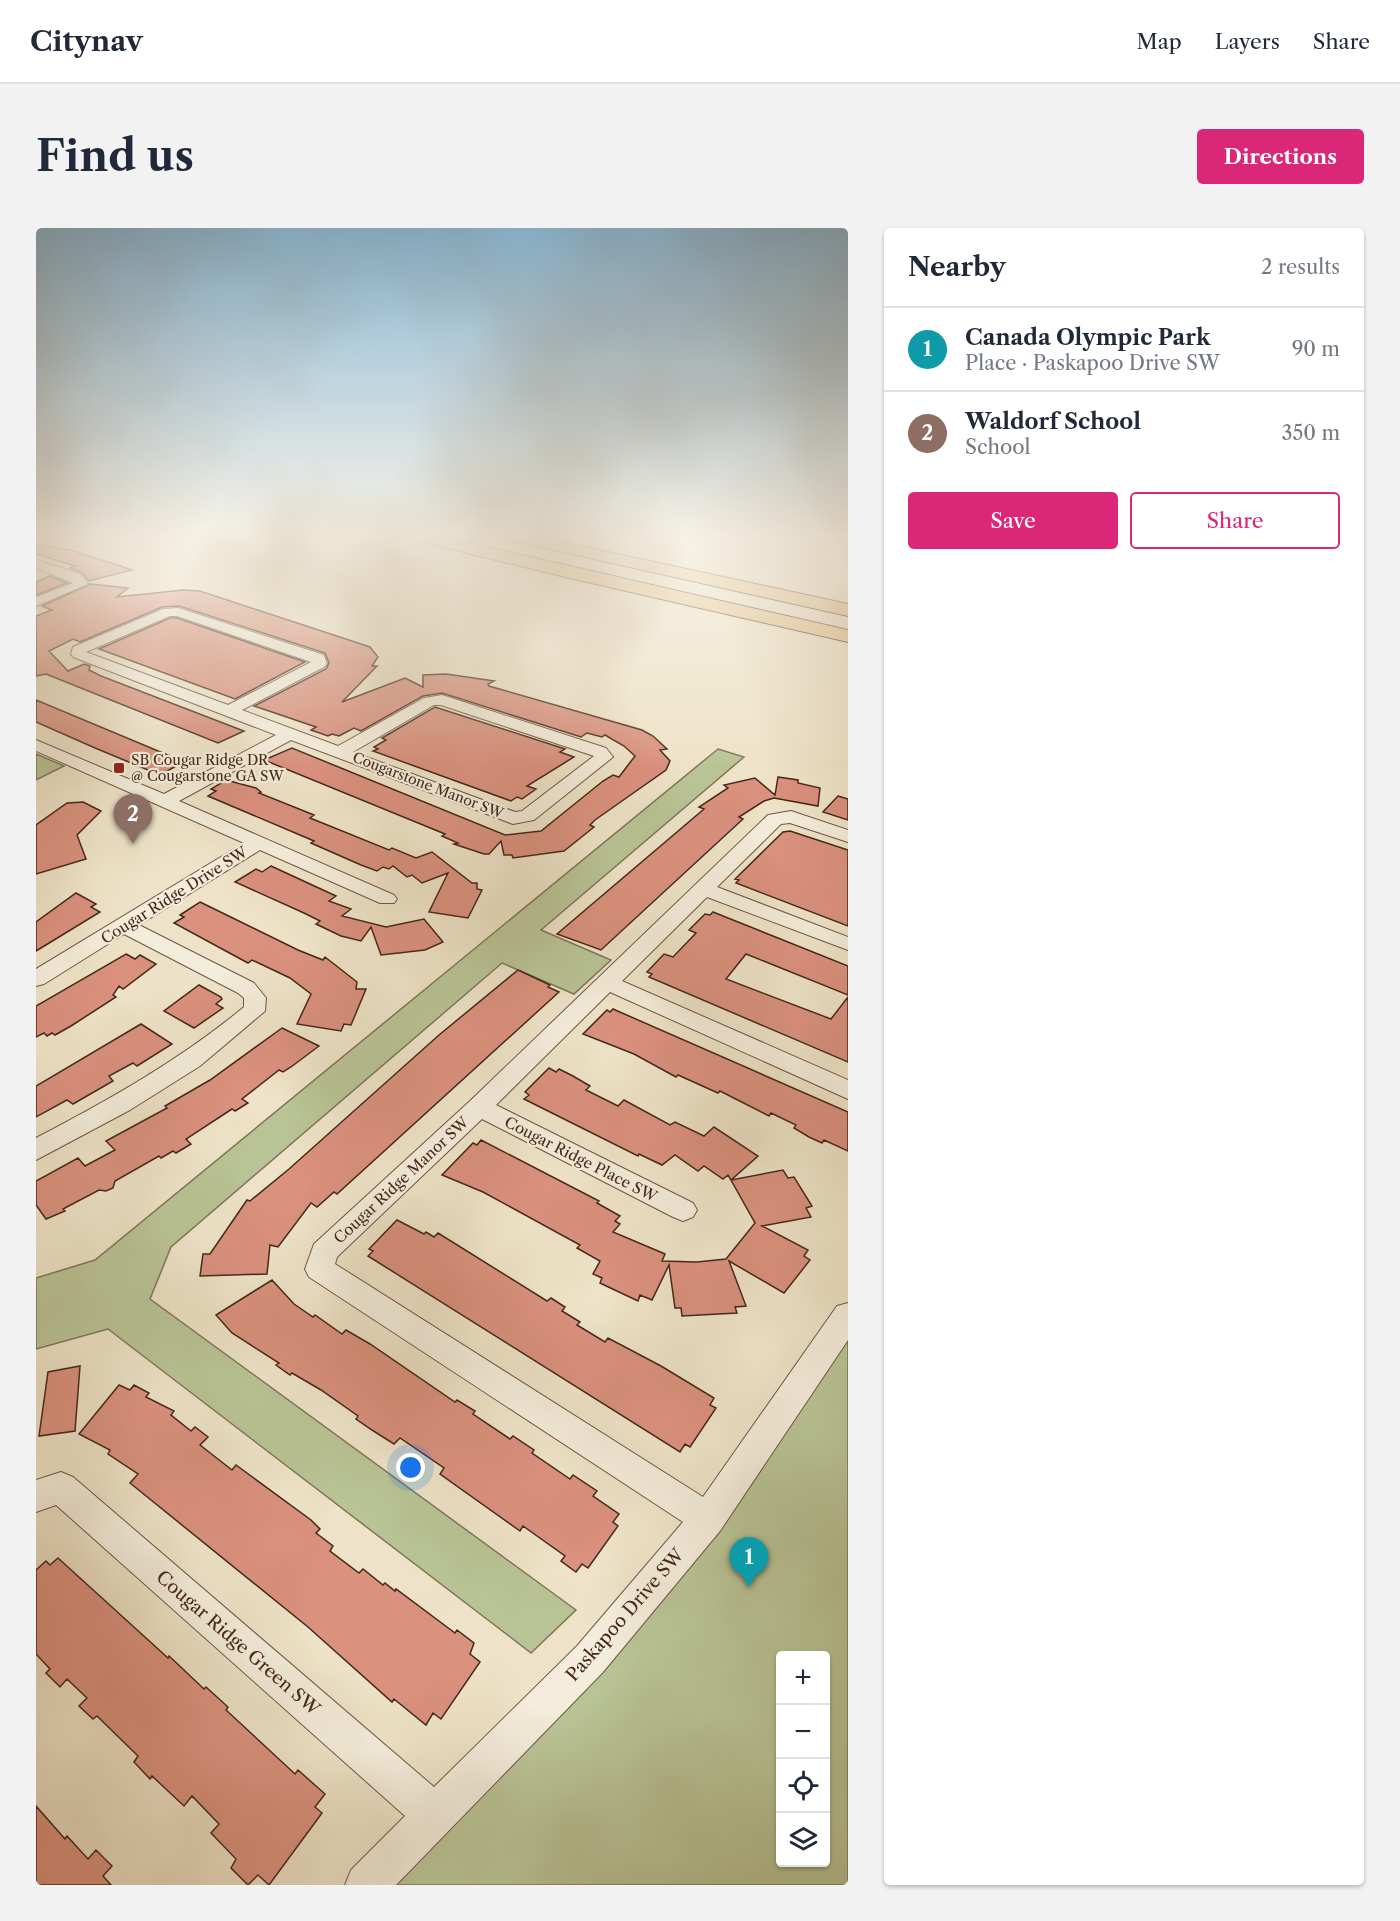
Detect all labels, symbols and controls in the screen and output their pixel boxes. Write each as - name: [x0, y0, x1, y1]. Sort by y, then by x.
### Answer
- text: Citynav: [30, 24, 143, 58]
- text: Map: [1137, 29, 1182, 54]
- text: Layers: [1215, 29, 1280, 54]
- text: Share: [1313, 29, 1370, 54]
- button: Directions: [1197, 129, 1364, 184]
- text: Find us: [36, 130, 194, 182]
- text: Nearby: [908, 251, 1006, 283]
- text: 2 results: [1261, 255, 1340, 279]
- text: Canada Olympic Park: [965, 324, 1210, 351]
- text: 1: [923, 337, 932, 361]
- text: 90 m: [1292, 337, 1340, 361]
- text: Place · Paskapoo Drive SW: [965, 351, 1220, 375]
- text: Waldorf School: [965, 408, 1141, 435]
- text: 2: [922, 421, 933, 445]
- text: 350 m: [1282, 421, 1340, 445]
- text: School: [965, 435, 1030, 459]
- button: Save: [908, 492, 1118, 549]
- button: Share: [1130, 492, 1340, 549]
- street label: Cougarstone Manor SW: [350, 748, 507, 822]
- place label: SB Cougar Ridge DR @ Cougarstone GA SW: [131, 751, 284, 785]
- marker: SB Cougar Ridge DR @ Cougarstone GA SW: [112, 761, 126, 775]
- pin: 2: [114, 794, 152, 844]
- street label: Cougar Ridge Drive SW: [97, 842, 251, 948]
- street label: Cougar Ridge Manor SW: [330, 1112, 473, 1248]
- street label: Cougar Ridge Place SW: [502, 1112, 661, 1206]
- your location: [396, 1453, 425, 1482]
- pin: 1: [730, 1538, 768, 1587]
- street label: Paskapoo Drive SW: [561, 1543, 689, 1686]
- street label: Cougar Ridge Green SW: [152, 1566, 325, 1721]
- map controls: [776, 1651, 830, 1867]
- button: +: [776, 1651, 830, 1705]
- button: −: [776, 1705, 830, 1759]
- button: locate: [776, 1759, 830, 1813]
- button: layers: [776, 1813, 830, 1867]

